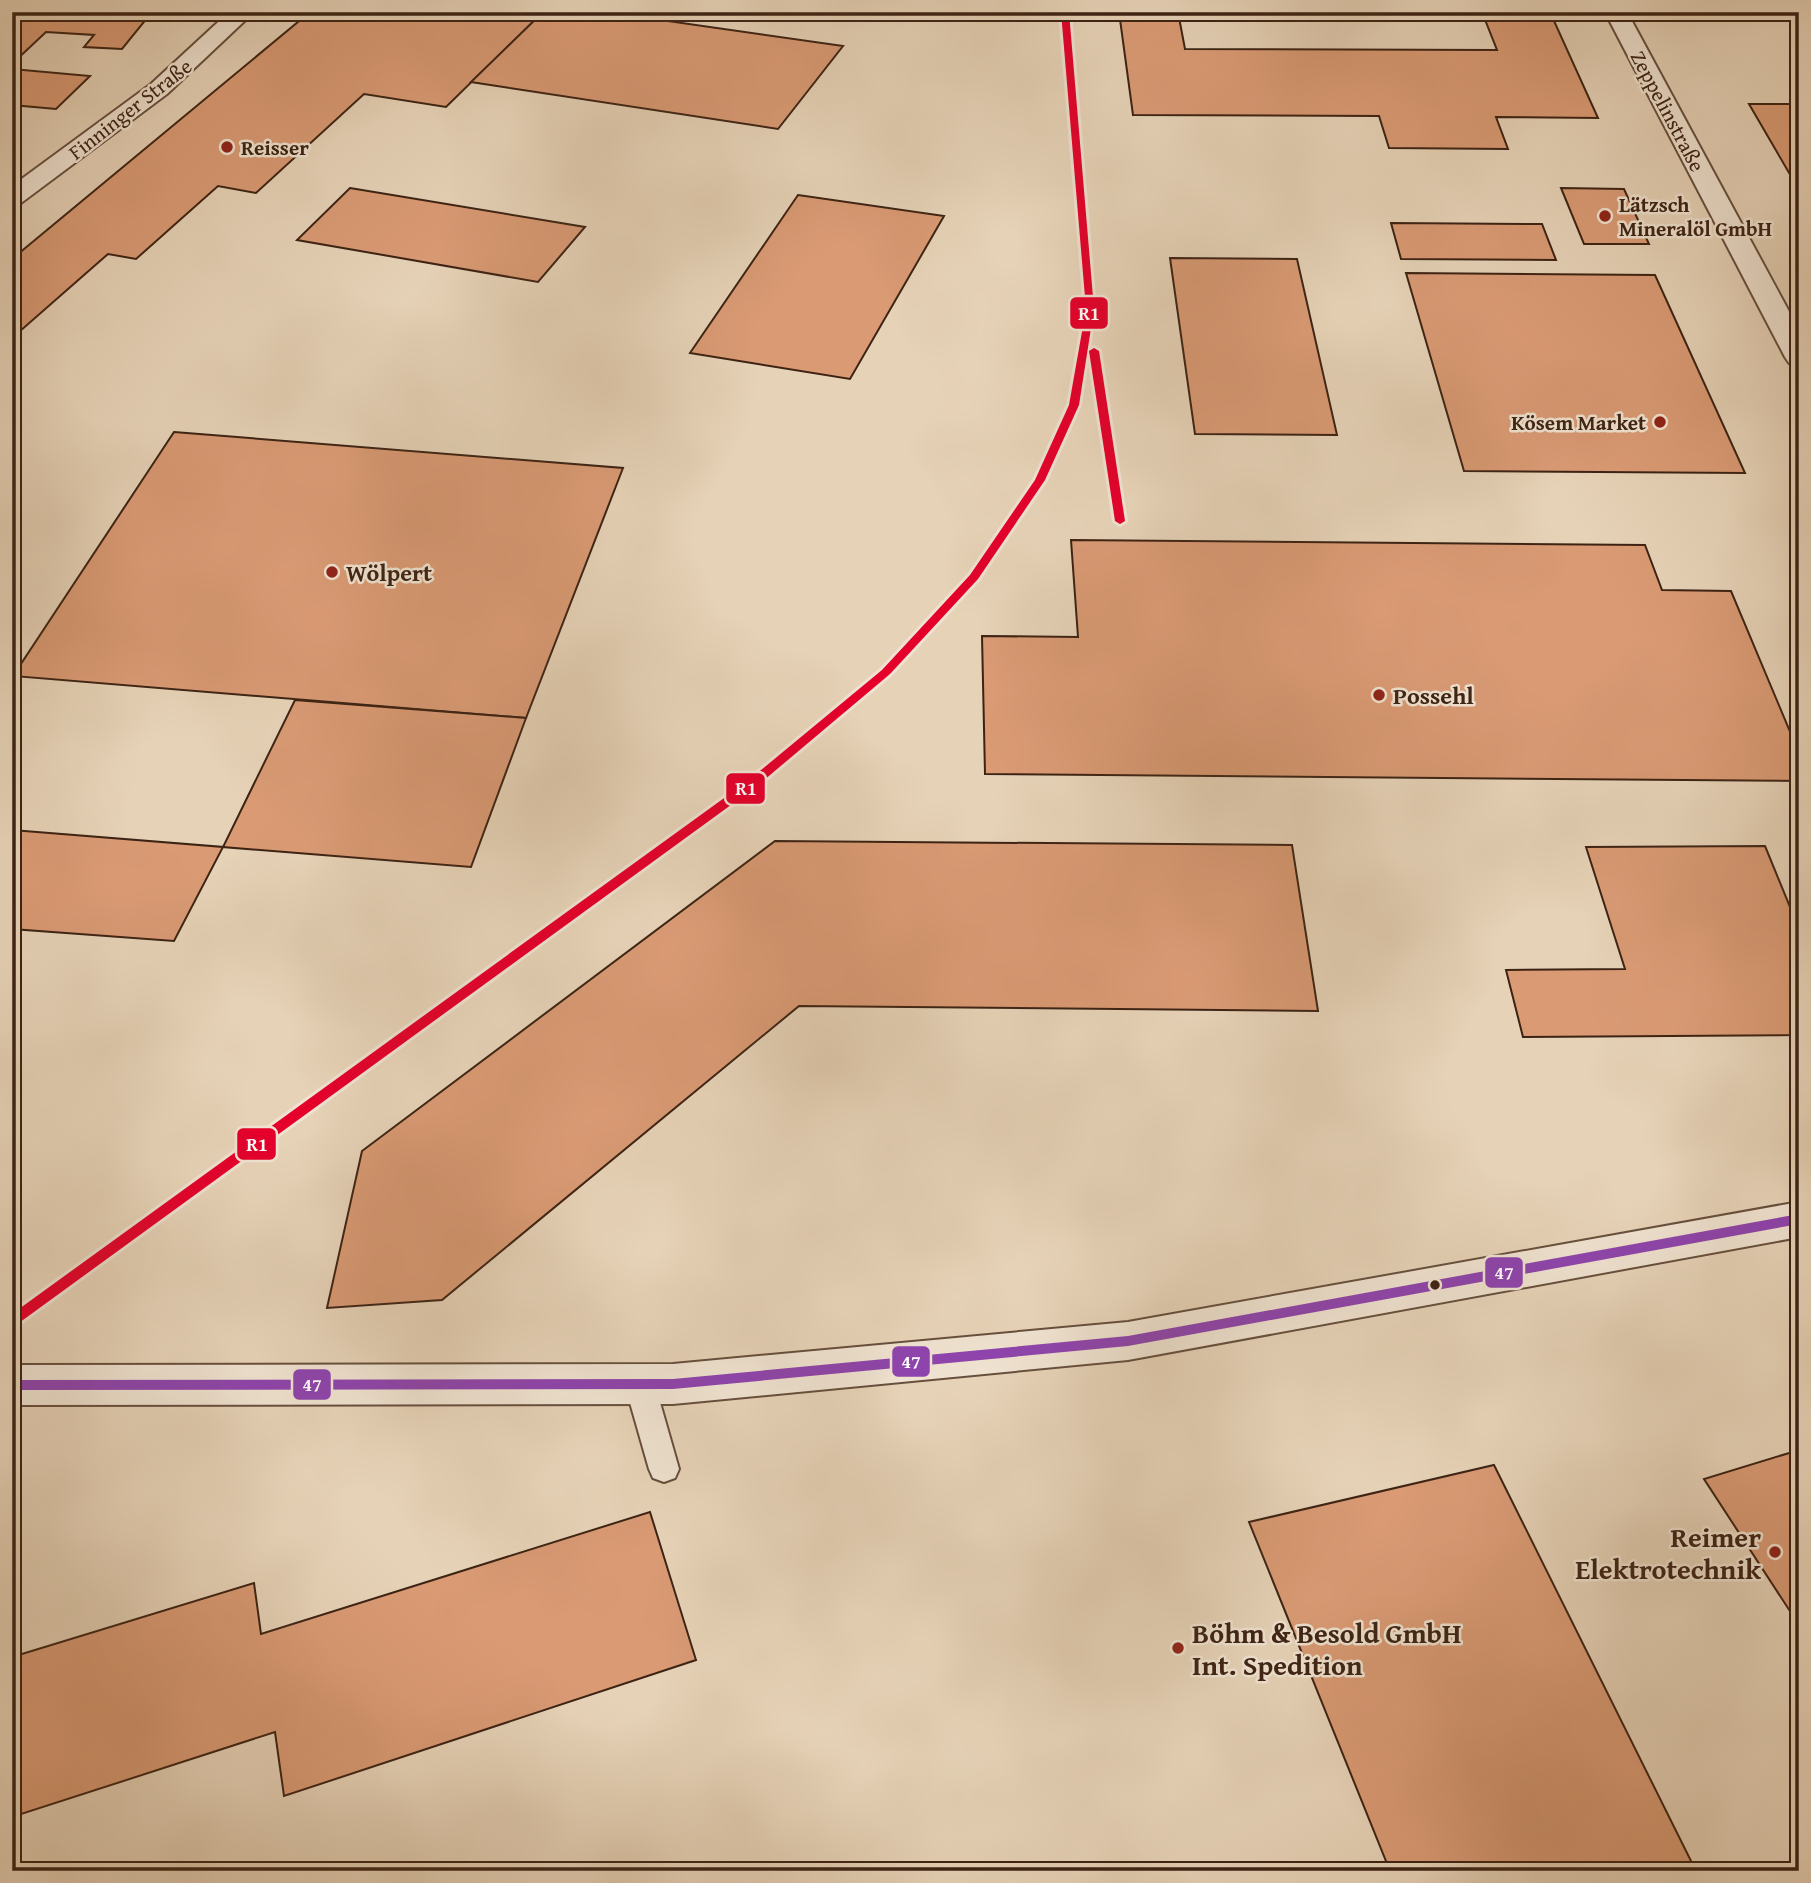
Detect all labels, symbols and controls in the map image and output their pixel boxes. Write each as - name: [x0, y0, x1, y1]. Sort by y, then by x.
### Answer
- street label: Zeppelinstraße: [1623, 45, 1713, 177]
- street label: Finninger Straße: [62, 51, 198, 167]
- place label: Reisser: [241, 132, 309, 163]
- marker: Reisser: [219, 139, 235, 155]
- place label: Lätzsch Mineralöl GmbH: [1619, 189, 1772, 244]
- marker: Lätzsch Mineralöl GmbH: [1597, 208, 1613, 224]
- line badge: R1: [1069, 296, 1109, 330]
- text: R1: [1078, 299, 1100, 327]
- place label: Kösem Market: [1511, 407, 1646, 438]
- marker: Kösem Market: [1652, 414, 1668, 430]
- place label: Wölpert: [346, 555, 432, 590]
- marker: Wölpert: [324, 564, 340, 580]
- place label: Possehl: [1393, 678, 1474, 713]
- marker: Possehl: [1371, 687, 1387, 703]
- line badge: R1: [725, 772, 766, 805]
- text: R1: [735, 774, 757, 802]
- line badge: R1: [236, 1127, 277, 1161]
- text: R1: [246, 1130, 268, 1158]
- line badge: 47: [1484, 1256, 1524, 1289]
- text: 47: [1494, 1258, 1514, 1286]
- unlabelled marker: [1428, 1278, 1442, 1292]
- line badge: 47: [891, 1345, 931, 1378]
- text: 47: [901, 1347, 921, 1375]
- line badge: 47: [292, 1368, 332, 1401]
- text: 47: [302, 1370, 322, 1398]
- place label: Reimer Elektrotechnik: [1575, 1516, 1762, 1589]
- marker: Reimer Elektrotechnik: [1767, 1544, 1783, 1560]
- place label: Böhm & Besold GmbH Int. Spedition: [1192, 1612, 1461, 1685]
- marker: Böhm & Besold GmbH Int. Spedition: [1170, 1640, 1186, 1656]

